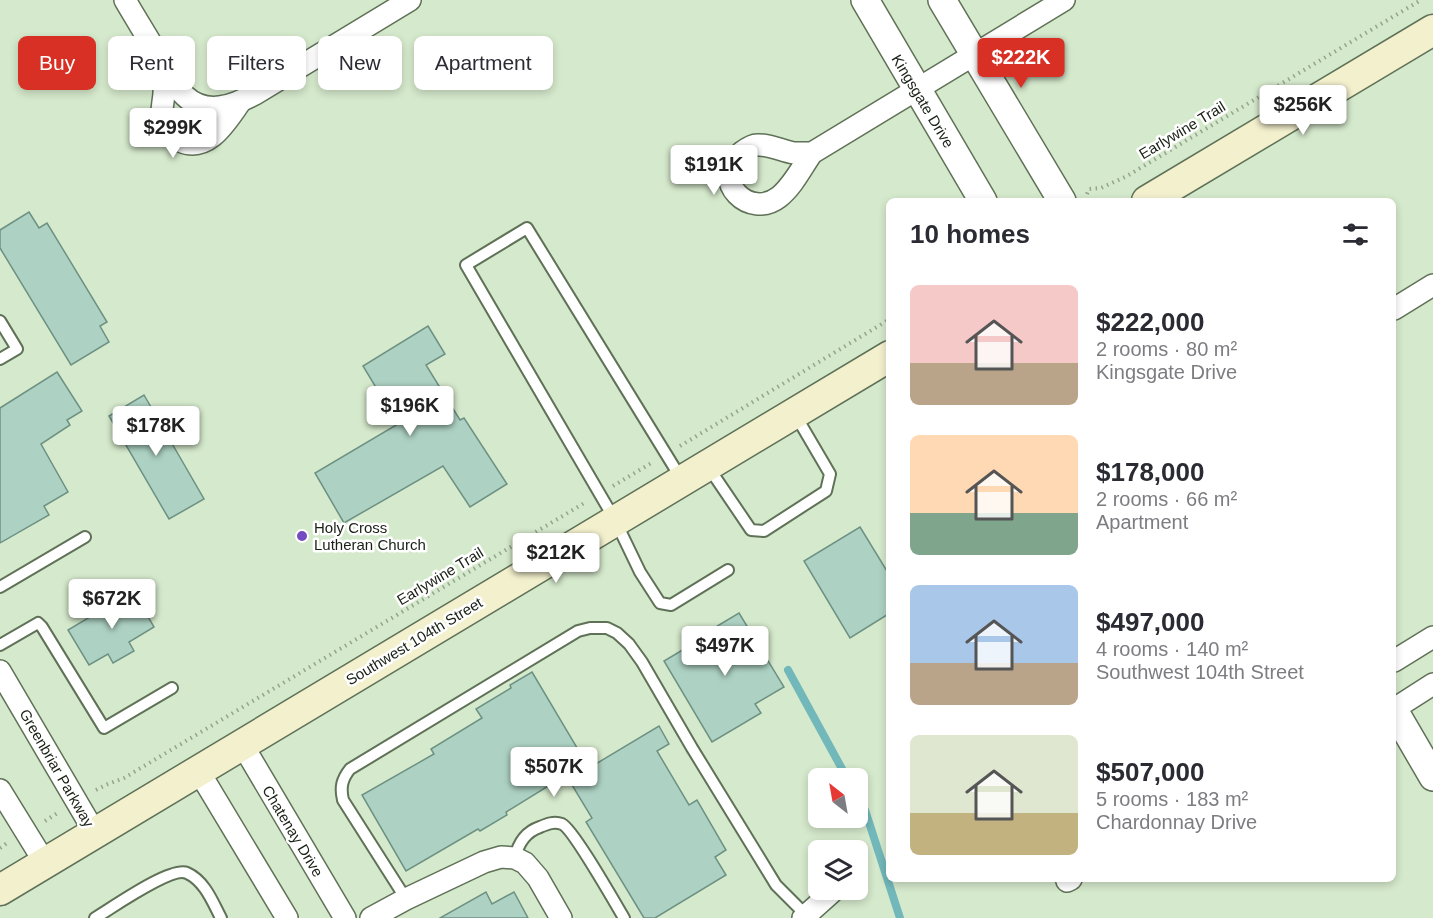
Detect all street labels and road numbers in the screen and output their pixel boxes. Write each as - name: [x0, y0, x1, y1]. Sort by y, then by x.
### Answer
- street label: Kingsgate Drive: [888, 51, 958, 151]
- street label: Earlywine Trail: [1136, 98, 1228, 162]
- street label: Earlywine Trail: [394, 544, 486, 608]
- street label: Southwest 104th Street: [343, 593, 486, 688]
- street label: Greenbriar Parkway: [16, 706, 98, 830]
- street label: Chatenay Drive: [259, 782, 327, 880]

